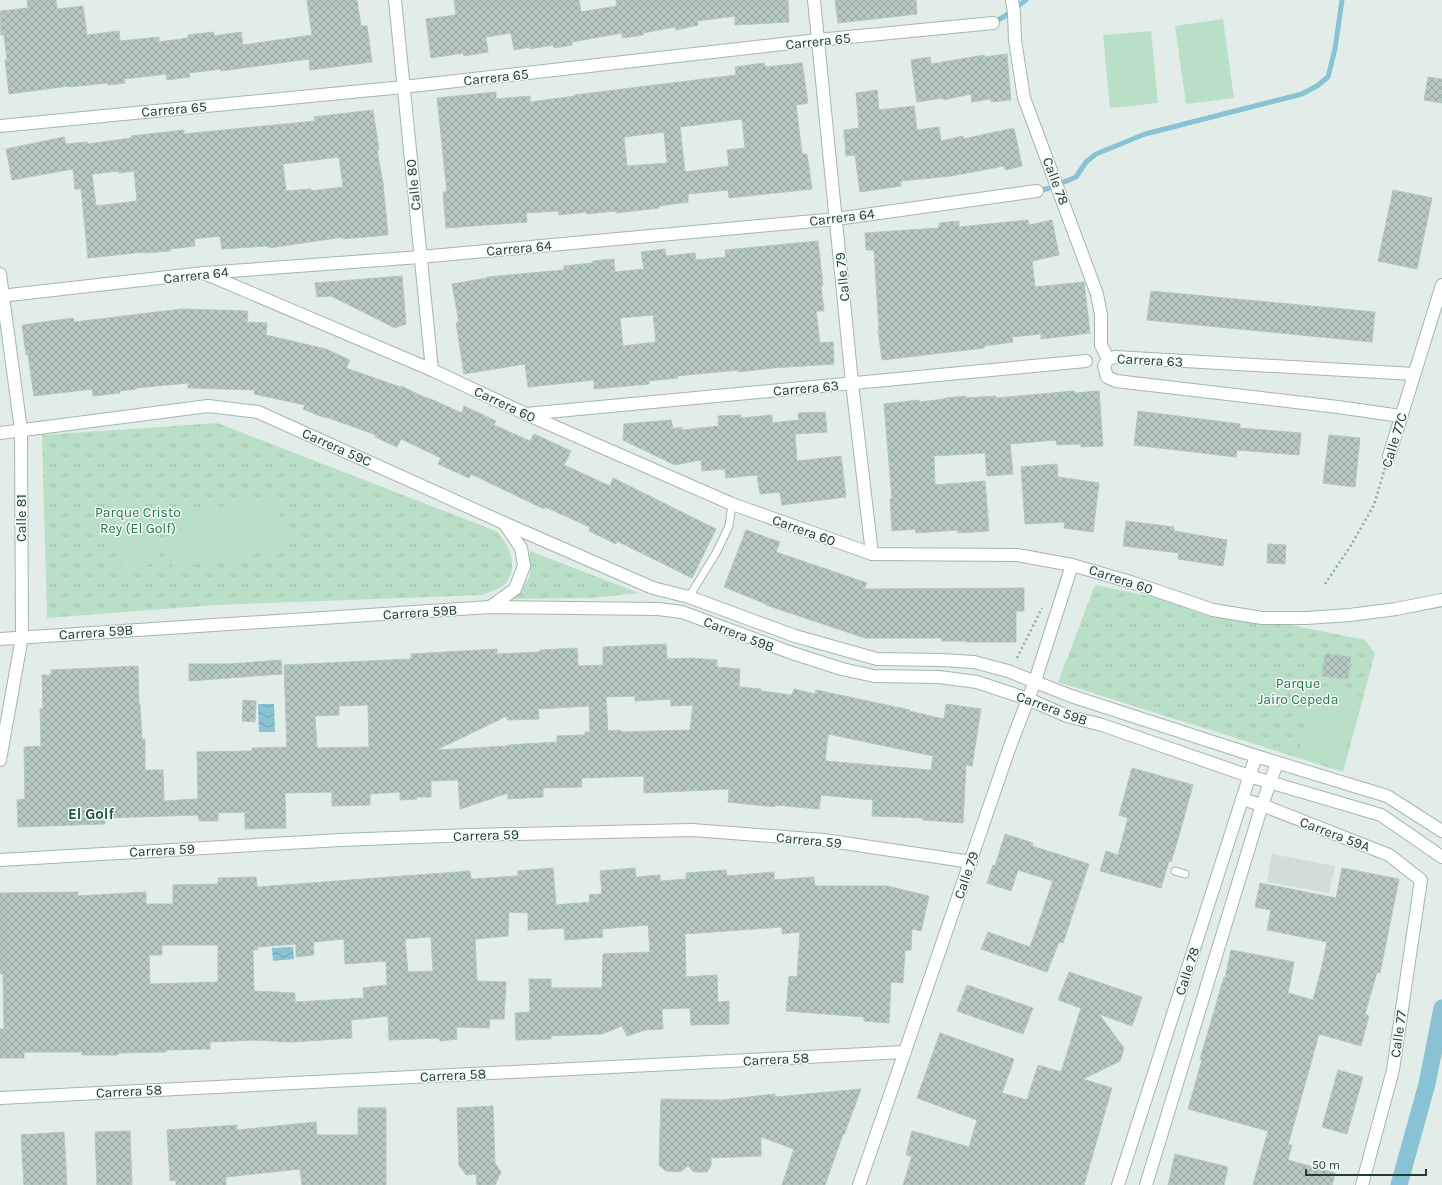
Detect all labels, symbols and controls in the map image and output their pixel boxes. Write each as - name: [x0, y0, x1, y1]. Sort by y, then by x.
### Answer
- street label: Carrera 65: [785, 30, 852, 53]
- street label: Carrera 65: [463, 66, 530, 89]
- street label: Carrera 65: [141, 98, 208, 121]
- street label: Calle 78: [1039, 155, 1072, 207]
- street label: Calle 80: [402, 158, 425, 211]
- street label: Carrera 64: [809, 205, 876, 230]
- street label: Carrera 64: [486, 237, 553, 260]
- street label: Calle 79: [831, 252, 854, 302]
- street label: Carrera 64: [163, 264, 230, 287]
- street label: Carrera 63: [1117, 350, 1183, 371]
- street label: Carrera 63: [772, 377, 840, 400]
- street label: Carrera 60: [471, 383, 538, 426]
- street label: Calle 77C: [1378, 411, 1411, 470]
- street label: Carrera 59C: [299, 425, 374, 470]
- street label: Calle 81: [13, 494, 30, 542]
- park label: Parque Cristo Rey (El Golf): [95, 504, 181, 537]
- street label: Carrera 60: [770, 511, 838, 550]
- street label: Carrera 60: [1087, 561, 1155, 598]
- street label: Carrera 59B: [382, 601, 458, 624]
- street label: Carrera 59B: [701, 613, 777, 656]
- street label: Carrera 59B: [58, 621, 134, 644]
- park label: Parque Jairo Cepeda: [1258, 675, 1338, 708]
- street label: Carrera 59B: [1014, 688, 1090, 729]
- district label: El Golf: [68, 805, 114, 823]
- street label: Carrera 59A: [1297, 813, 1372, 856]
- street label: Carrera 59: [453, 826, 519, 845]
- street label: Carrera 59: [775, 829, 842, 852]
- street label: Carrera 59: [129, 840, 195, 861]
- street label: Calle 79: [950, 849, 983, 901]
- street label: Calle 78: [1172, 945, 1203, 997]
- street label: Calle 77: [1387, 1009, 1410, 1059]
- street label: Carrera 58: [743, 1049, 810, 1070]
- street label: Carrera 58: [420, 1065, 487, 1086]
- street label: Carrera 58: [96, 1081, 163, 1102]
- scale bar: [1306, 1151, 1426, 1177]
- text: 50 m: [1312, 1158, 1340, 1172]

